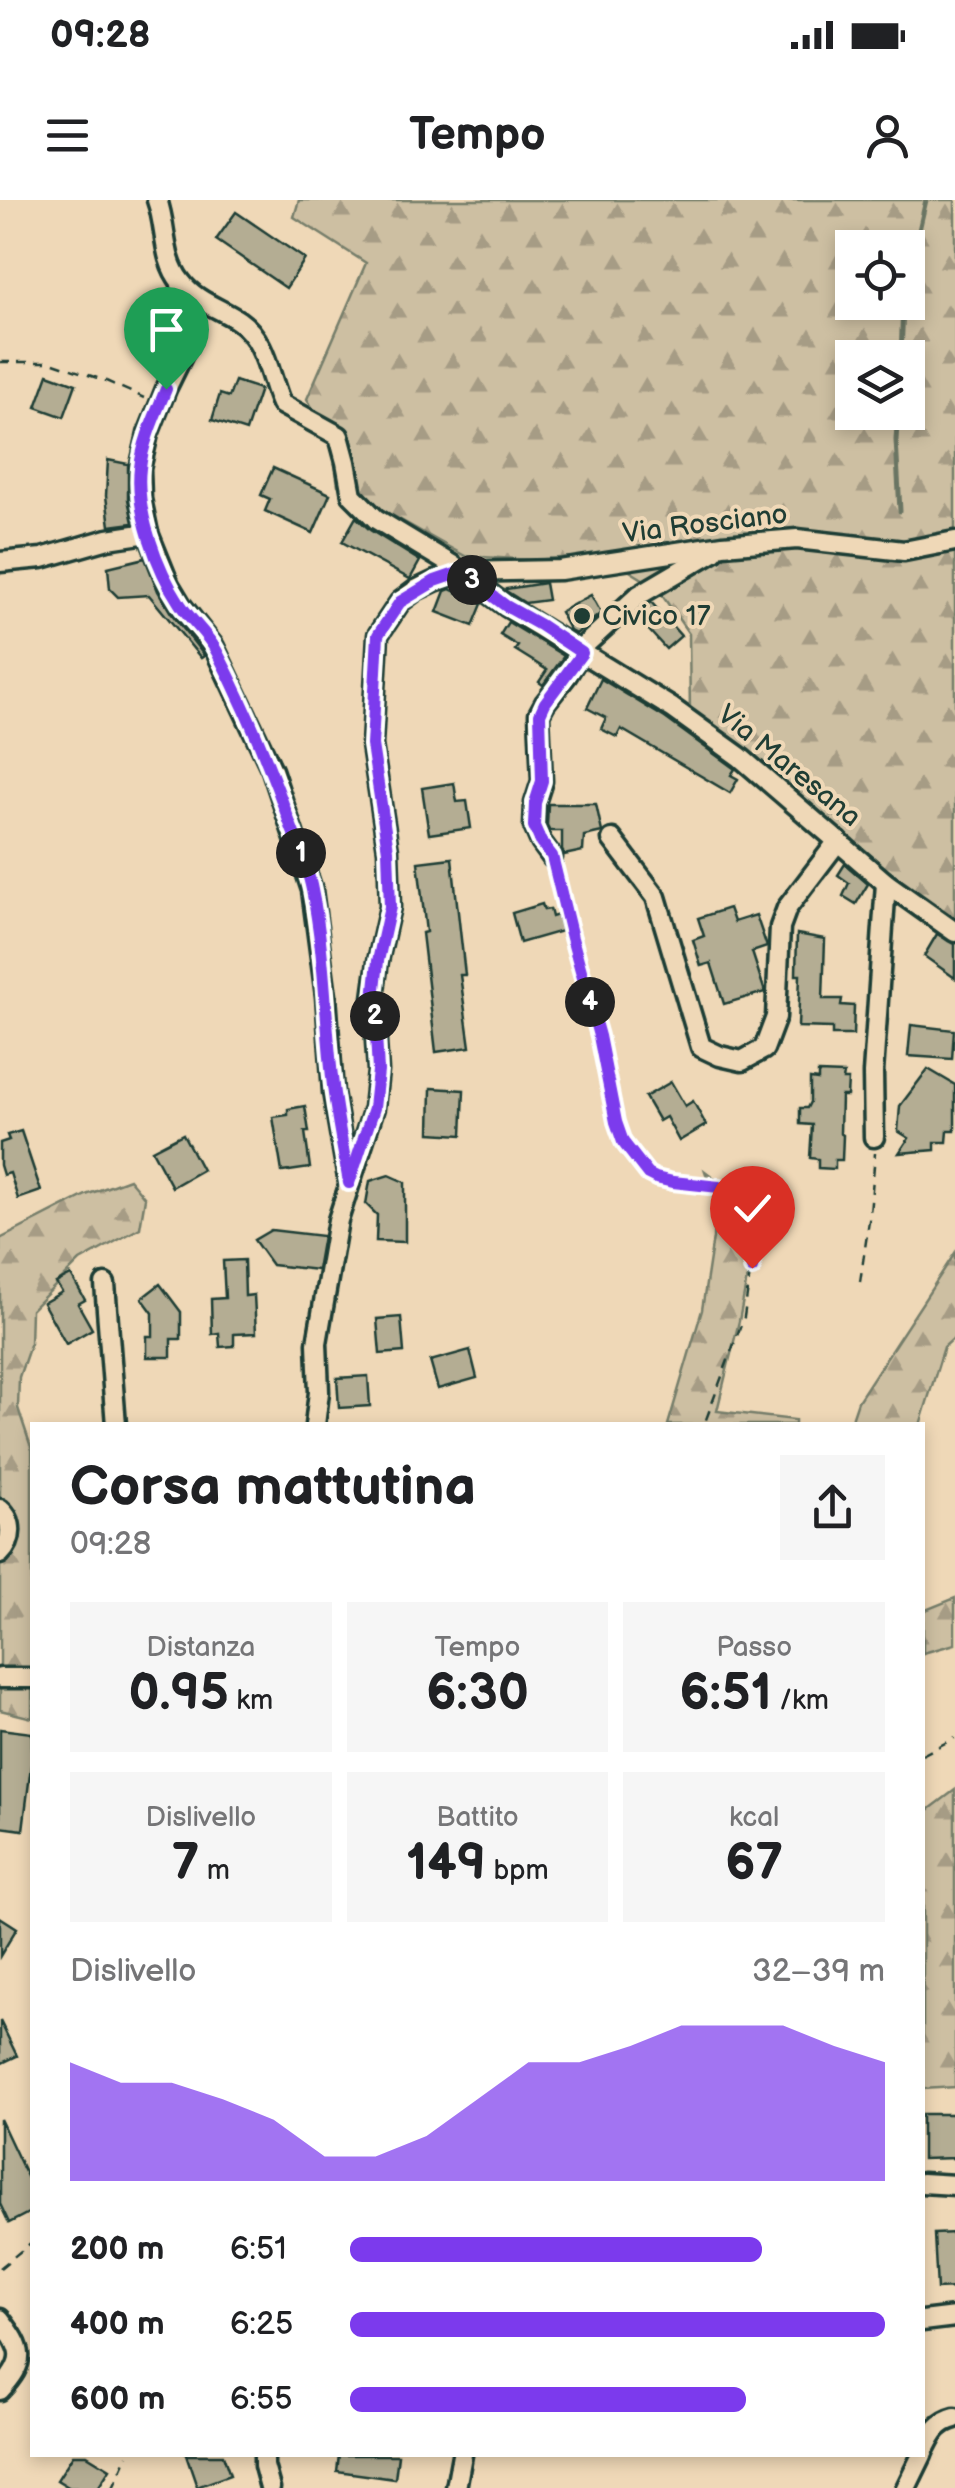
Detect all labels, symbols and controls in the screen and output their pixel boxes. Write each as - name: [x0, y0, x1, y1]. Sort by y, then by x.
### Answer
- text: 09:28: [50, 13, 151, 58]
- icon: menu: [40, 108, 95, 163]
- text: Tempo: [409, 108, 546, 163]
- icon: person: [860, 108, 915, 163]
- map controls: [835, 230, 925, 430]
- button: locate: [835, 230, 925, 320]
- pin: [124, 287, 209, 390]
- icon: arrive: [139, 302, 194, 357]
- button: layers: [835, 340, 925, 430]
- street label: Via Rosciano: [621, 498, 789, 550]
- pin: 3: [447, 555, 497, 605]
- text: 3: [464, 563, 480, 596]
- place label: Civico 17: [602, 600, 711, 633]
- marker: Civico 17: [571, 605, 593, 627]
- street label: Via Maresana: [711, 698, 867, 834]
- pin: 1: [276, 828, 326, 878]
- text: 1: [295, 836, 307, 869]
- pin: 4: [565, 977, 615, 1027]
- text: 4: [582, 985, 598, 1018]
- pin: 2: [350, 991, 400, 1041]
- text: 2: [367, 999, 383, 1032]
- pin: [710, 1166, 795, 1269]
- icon: check: [725, 1181, 780, 1236]
- text: Corsa mattutina: [70, 1454, 476, 1521]
- button: share: [780, 1455, 885, 1560]
- text: 09:28: [70, 1525, 151, 1564]
- text: Distanza: [146, 1631, 255, 1664]
- text: Tempo: [435, 1631, 520, 1664]
- text: Passo: [716, 1631, 792, 1664]
- text: 0.95: [128, 1664, 229, 1724]
- text: 6:30: [426, 1664, 529, 1724]
- text: 6:51: [680, 1664, 772, 1724]
- text: km: [229, 1684, 273, 1717]
- text: /km: [772, 1684, 829, 1717]
- text: Dislivello: [146, 1801, 256, 1834]
- text: Battito: [436, 1801, 519, 1834]
- text: kcal: [729, 1801, 779, 1834]
- text: 7: [172, 1834, 199, 1894]
- text: 149: [406, 1834, 486, 1894]
- text: 67: [725, 1834, 783, 1894]
- text: m: [199, 1854, 230, 1887]
- text: bpm: [486, 1854, 549, 1887]
- text: Dislivello: [70, 1952, 196, 1991]
- text: 32–39 m: [752, 1952, 885, 1991]
- text: 200 m: [70, 2230, 164, 2269]
- text: 6:51: [230, 2230, 287, 2269]
- text: 400 m: [70, 2305, 165, 2344]
- text: 6:25: [230, 2305, 293, 2344]
- text: 600 m: [70, 2380, 165, 2419]
- text: 6:55: [230, 2380, 293, 2419]

